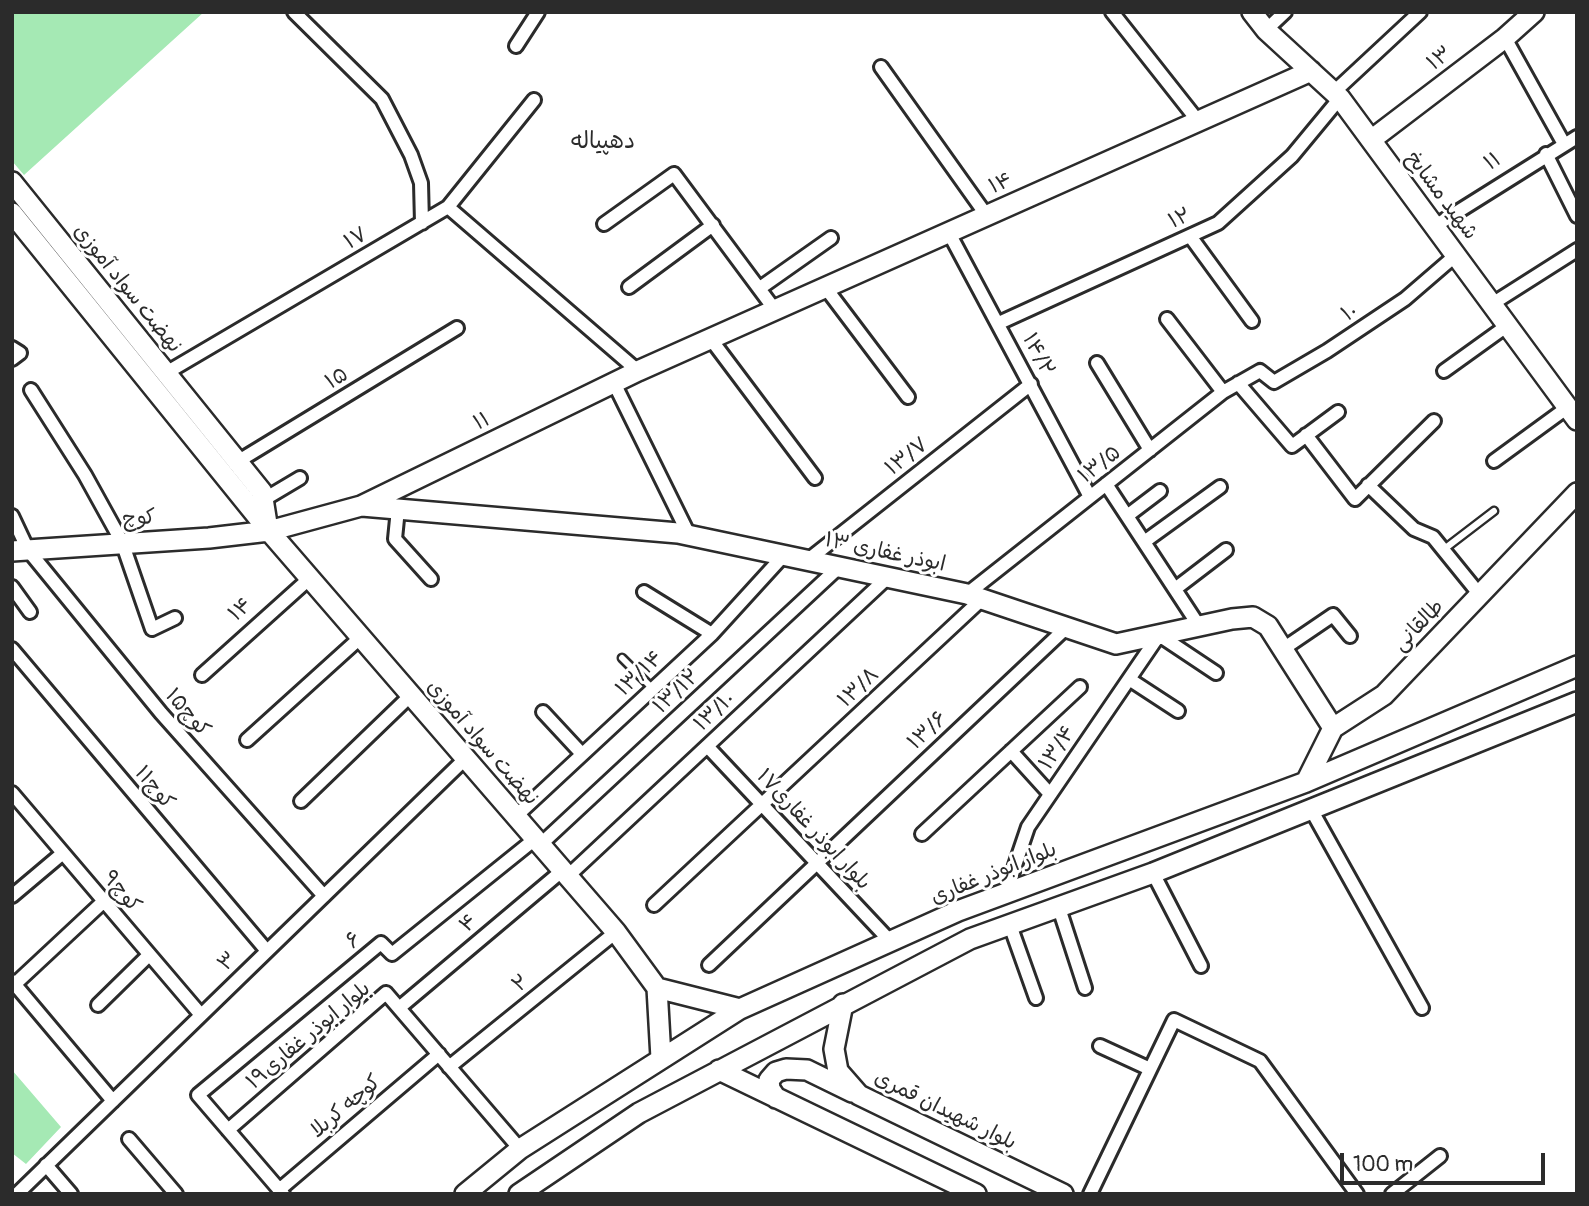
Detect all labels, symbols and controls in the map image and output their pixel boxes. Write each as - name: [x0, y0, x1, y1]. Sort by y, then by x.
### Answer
- street label: ۱۳: [1423, 41, 1457, 77]
- district label: دهپیاله: [571, 128, 635, 156]
- street label: شهید مشایخ: [1400, 147, 1482, 245]
- street label: ۱۱: [1480, 147, 1506, 177]
- street label: ۱۴: [985, 168, 1017, 200]
- street label: ۱۲: [1165, 203, 1195, 235]
- street label: نهضت سواد آموزی: [67, 220, 187, 358]
- street label: ۱۷: [340, 222, 372, 256]
- street label: ۱۰: [1337, 299, 1363, 327]
- street label: ۱۴/۲: [1016, 329, 1060, 381]
- street label: ۱۵: [321, 362, 353, 396]
- street label: ۱۱: [470, 407, 494, 437]
- street label: ۱۳/۷: [881, 433, 933, 481]
- street label: ۱۳/۵: [1074, 441, 1126, 489]
- street label: کوچ: [121, 505, 157, 533]
- street label: ۱۳ ابوذر غفاری: [822, 528, 948, 578]
- street label: ۱۴: [224, 593, 258, 627]
- street label: طالقانی: [1388, 595, 1450, 657]
- street label: ۱۳/۱۴: [611, 646, 669, 702]
- street label: ۱۳/۸: [833, 663, 885, 713]
- street label: ۱۳/۱۲: [649, 664, 705, 720]
- street label: نهضت سواد آموزی: [421, 675, 543, 811]
- street label: ۱۵کوچ: [159, 684, 215, 742]
- street label: ۱۳/۱۰: [689, 687, 741, 737]
- street label: ۱۳/۶: [903, 706, 953, 756]
- street label: ۱۳/۴: [1034, 721, 1082, 775]
- street label: ۱۱کوچ: [129, 761, 179, 815]
- street label: بلوار ابوذر غفاری۱۷: [751, 764, 875, 896]
- street label: بلوار ابوذر غفاری: [927, 837, 1061, 911]
- street label: ۹کوچ: [96, 866, 146, 918]
- street label: ۴: [455, 909, 483, 939]
- street label: ۶: [341, 927, 367, 955]
- street label: ۳: [213, 947, 243, 977]
- street label: ۲: [508, 970, 534, 998]
- street label: بلوار ابوذر غفاری۱۹: [242, 977, 376, 1095]
- street label: بلوار شهیدان قمری: [870, 1066, 1020, 1156]
- street label: کوچه کربلا: [305, 1070, 387, 1144]
- scale bar: [1344, 1140, 1549, 1184]
- text: 100 m: [1353, 1151, 1413, 1178]

